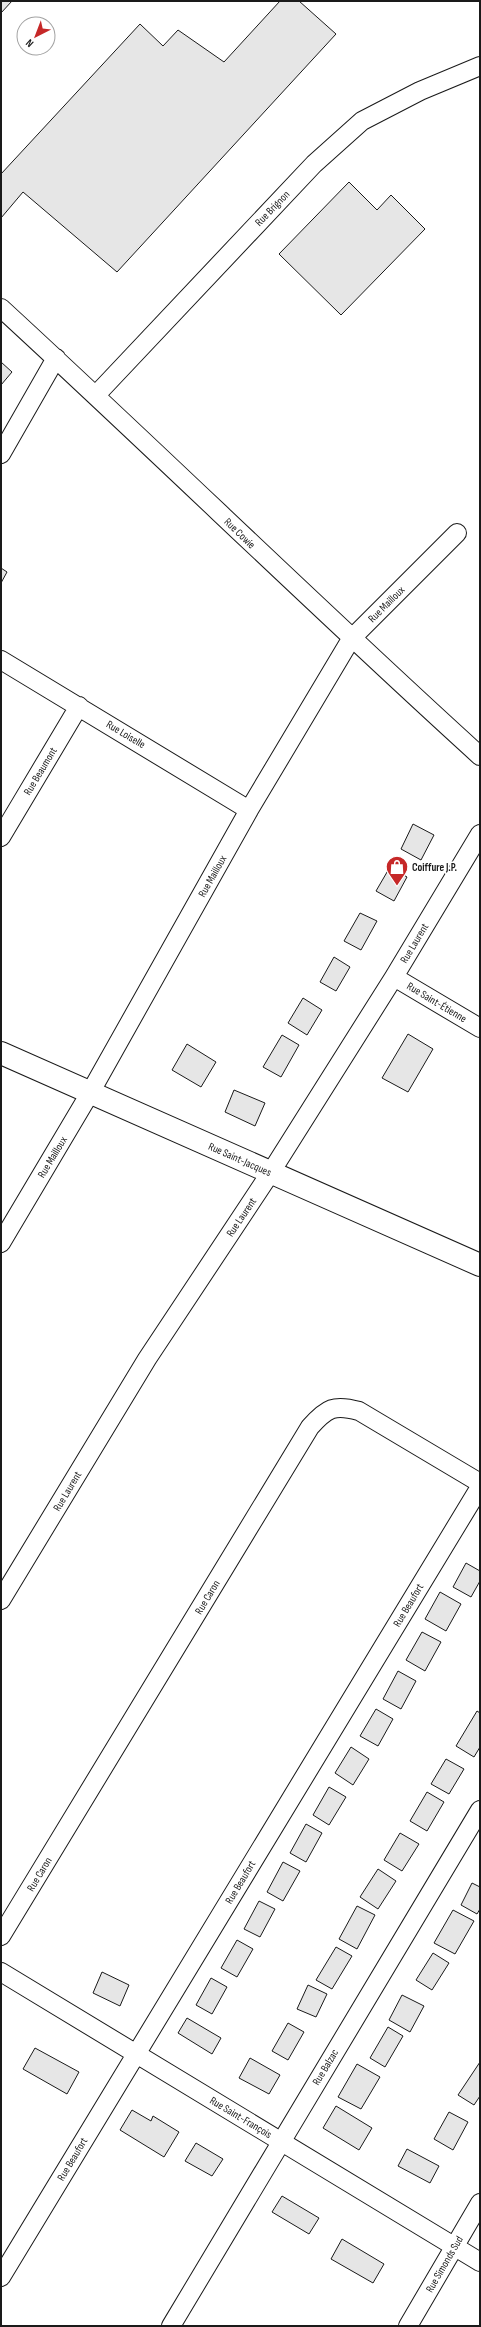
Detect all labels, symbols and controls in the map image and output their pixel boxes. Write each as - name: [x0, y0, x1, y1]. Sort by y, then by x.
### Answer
- north arrow: [16, 16, 56, 56]
- text: N: [23, 36, 36, 50]
- street label: Rue Brignon: [252, 188, 293, 229]
- street label: Rue Cowie: [221, 515, 258, 551]
- street label: Rue Mailloux: [365, 583, 407, 625]
- street label: Rue Loiselle: [104, 718, 148, 751]
- street label: Rue Beaumont: [21, 744, 60, 798]
- street label: Rue Mailloux: [196, 853, 229, 900]
- shop icon: Coiffure J.P.: [384, 854, 410, 887]
- place label: Coiffure J.P.: [412, 861, 457, 874]
- street label: Rue Laurent: [397, 920, 432, 966]
- street label: Rue Saint-Étienne: [405, 980, 469, 1025]
- street label: Rue Mailloux: [35, 1134, 70, 1180]
- street label: Rue Saint-Jacques: [206, 1140, 273, 1179]
- street label: Rue Laurent: [224, 1195, 260, 1239]
- street label: Rue Laurent: [50, 1468, 85, 1514]
- street label: Rue Caron: [192, 1578, 223, 1617]
- street label: Rue Beaufort: [390, 1581, 427, 1629]
- street label: Rue Caron: [24, 1855, 55, 1894]
- street label: Rue Beaufort: [222, 1858, 259, 1906]
- street label: Rue Balzac: [310, 2047, 341, 2088]
- street label: Rue Saint-François: [207, 2094, 274, 2141]
- street label: Rue Beaufort: [54, 2135, 91, 2183]
- street label: Rue Simonds Sud: [423, 2233, 466, 2295]

